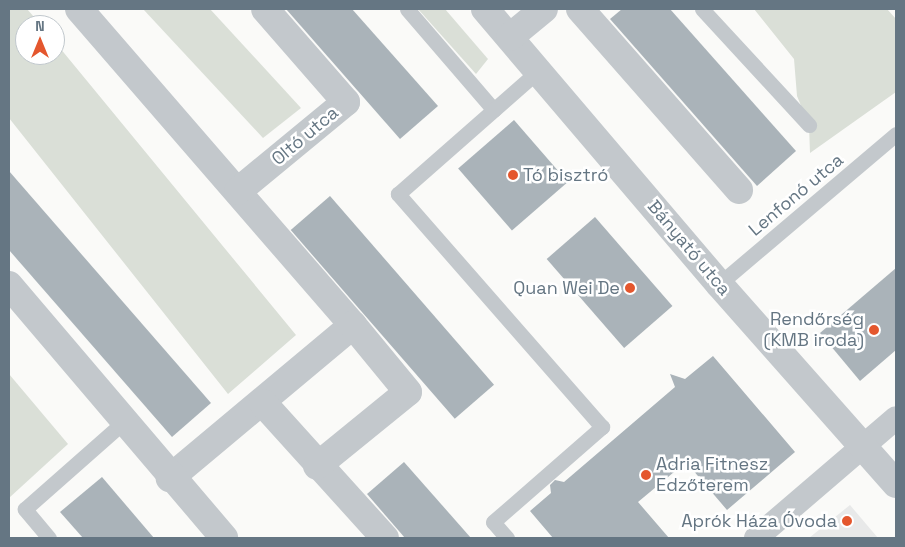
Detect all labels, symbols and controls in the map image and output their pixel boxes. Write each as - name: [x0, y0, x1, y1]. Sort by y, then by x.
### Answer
- north arrow: [15, 15, 65, 65]
- text: N: [35, 17, 45, 35]
- street label: Oltó utca: [267, 102, 343, 170]
- street label: Lenfonó utca: [744, 149, 848, 241]
- place label: Tó bisztró: [523, 164, 608, 186]
- marker: Tó bisztró: [507, 169, 519, 181]
- street label: Bányató utca: [643, 196, 735, 300]
- place label: Quan Wei De: [513, 277, 620, 299]
- marker: Quan Wei De: [624, 282, 636, 294]
- place label: Rendőrség (KMB iroda): [764, 309, 864, 352]
- marker: Rendőrség (KMB iroda): [868, 324, 880, 336]
- place label: Adria Fitnesz Edzőterem: [656, 454, 768, 496]
- marker: Adria Fitnesz Edzőterem: [640, 469, 652, 481]
- place label: Aprók Háza Óvoda: [681, 510, 837, 532]
- marker: Aprók Háza Óvoda: [841, 515, 853, 527]

